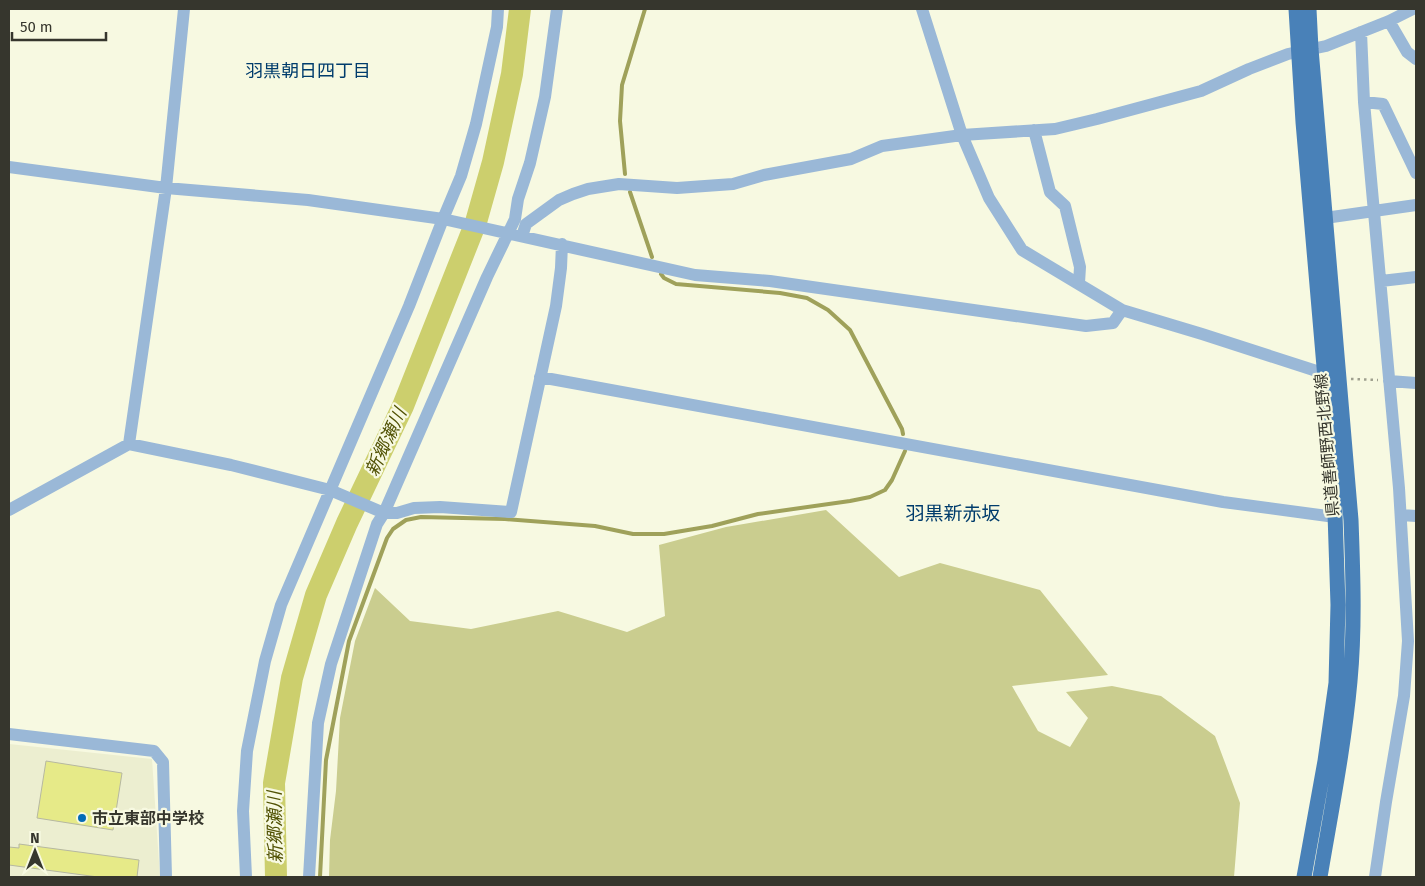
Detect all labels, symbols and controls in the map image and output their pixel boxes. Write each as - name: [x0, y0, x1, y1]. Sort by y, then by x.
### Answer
- scale bar: [12, 10, 106, 42]
- text: 50 m: [20, 18, 53, 36]
- district label: 羽黒朝日四丁目: [245, 60, 371, 82]
- street label: 県道善師野西北野線: [1311, 372, 1343, 518]
- water label: 新郷瀬川: [361, 403, 412, 479]
- district label: 羽黒新赤坂: [905, 502, 1001, 525]
- water label: 新郷瀬川: [263, 789, 287, 863]
- place label: 市立東部中学校: [92, 809, 204, 828]
- marker: 市立東部中学校: [76, 812, 88, 824]
- north arrow: [10, 826, 60, 876]
- text: N: [30, 830, 40, 847]

